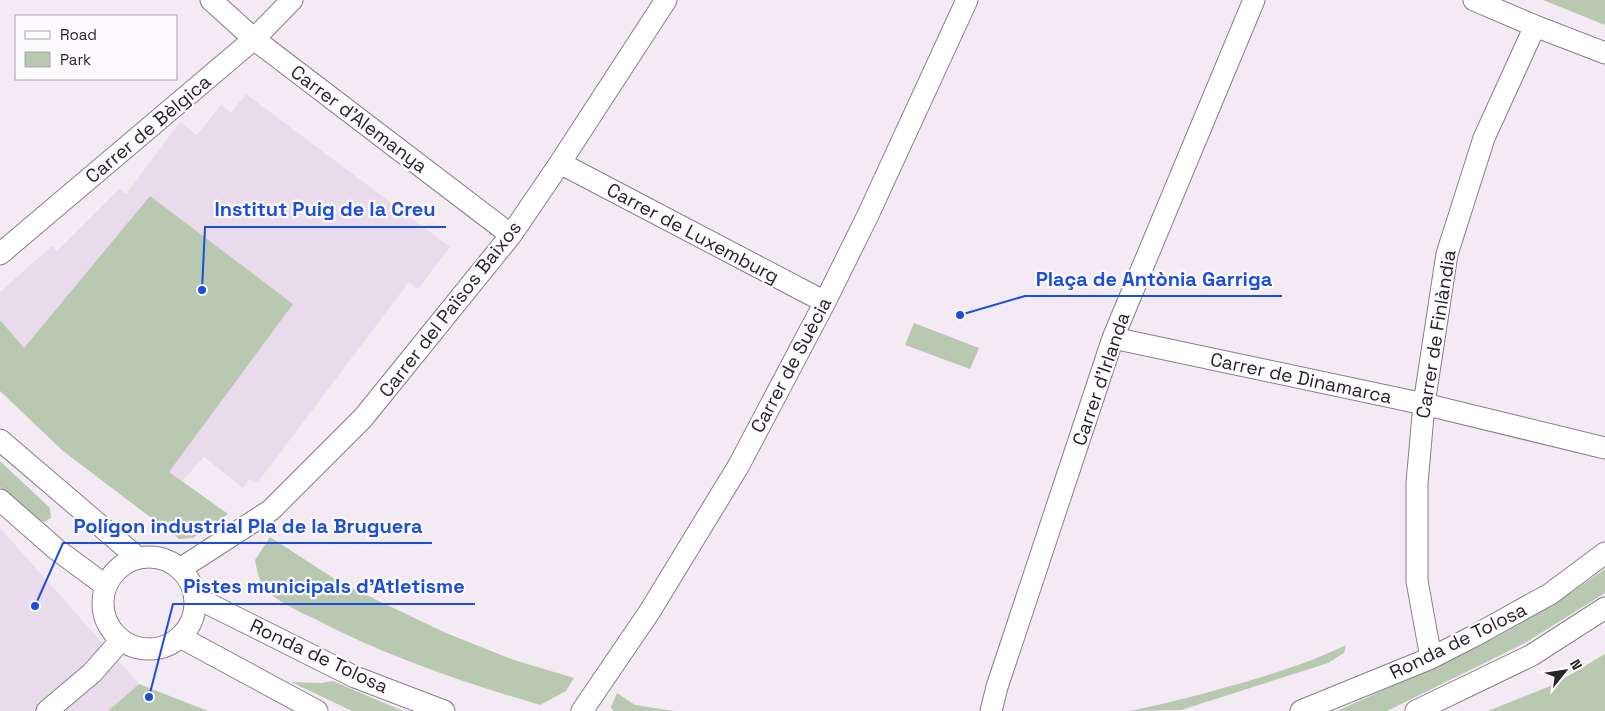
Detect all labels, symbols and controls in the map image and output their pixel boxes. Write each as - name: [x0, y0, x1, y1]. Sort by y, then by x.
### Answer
- legend: [15, 15, 178, 80]
- text: Road: [60, 25, 97, 44]
- text: Park: [60, 50, 91, 69]
- street label: Carrer d'Alemanya: [286, 59, 432, 179]
- street label: Carrer de Bèlgica: [80, 69, 216, 189]
- street label: Carrer de Luxemburg: [602, 177, 784, 289]
- callout: Institut Puig de la Creu: [205, 192, 446, 227]
- text: Institut Puig de la Creu: [214, 196, 436, 222]
- street label: Carrer del Països Baixos: [373, 216, 527, 402]
- street label: Carrer de Finlàndia: [1410, 248, 1462, 420]
- callout: Plaça de Antònia Garriga: [1025, 261, 1282, 296]
- text: Plaça de Antònia Garriga: [1036, 266, 1273, 292]
- street label: Carrer de Suècia: [745, 293, 837, 437]
- street label: Carrer d'Irlanda: [1066, 309, 1136, 449]
- street label: Carrer de Dinamarca: [1208, 347, 1394, 409]
- callout: Polígon industrial Pla de la Bruguera: [63, 508, 432, 543]
- text: Polígon industrial Pla de la Bruguera: [73, 513, 423, 539]
- callout: Pistes municipals d'Atletisme: [173, 569, 475, 604]
- text: Pistes municipals d'Atletisme: [183, 573, 465, 599]
- street label: Ronda de Tolosa: [1385, 597, 1531, 685]
- street label: Ronda de Tolosa: [246, 613, 392, 699]
- north arrow: [1540, 646, 1590, 696]
- text: N: [1566, 656, 1586, 673]

